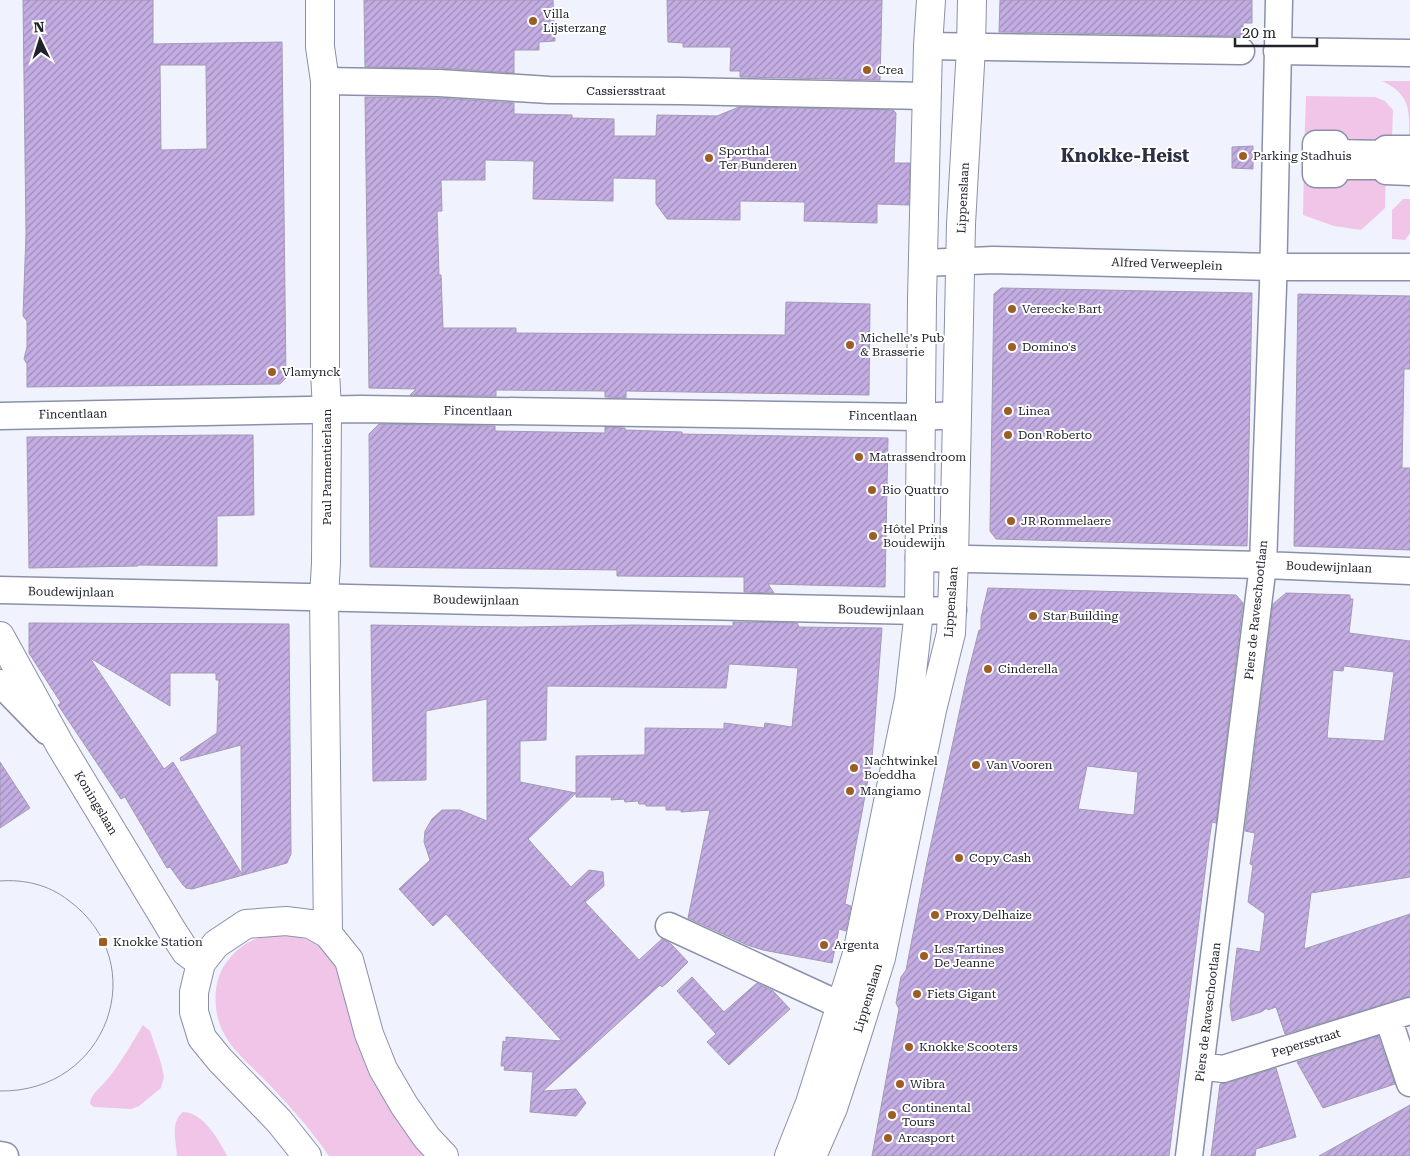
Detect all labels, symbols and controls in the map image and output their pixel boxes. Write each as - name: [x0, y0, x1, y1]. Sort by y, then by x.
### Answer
- place label: Villa Lijsterzang: [543, 7, 606, 35]
- north arrow: [15, 15, 65, 65]
- marker: Villa Lijsterzang: [527, 15, 539, 27]
- scale bar: [1235, 15, 1318, 47]
- text: N: [33, 19, 45, 35]
- text: 20 m: [1242, 24, 1277, 42]
- place label: Crea: [877, 63, 904, 77]
- marker: Crea: [861, 64, 873, 76]
- street label: Cassiersstraat: [586, 84, 666, 98]
- place label: Sporthal Ter Bunderen: [719, 144, 798, 172]
- district label: Knokke-Heist: [1061, 145, 1189, 166]
- place label: Parking Stadhuis: [1253, 149, 1352, 163]
- marker: Parking Stadhuis: [1237, 150, 1249, 162]
- marker: Sporthal Ter Bunderen: [703, 152, 715, 164]
- street label: Lippenslaan: [954, 162, 972, 234]
- street label: Alfred Verweeplein: [1111, 255, 1223, 273]
- place label: Vereecke Bart: [1022, 302, 1103, 316]
- marker: Vereecke Bart: [1006, 303, 1018, 315]
- place label: Michelle's Pub & Brasserie: [860, 331, 944, 359]
- marker: Michelle's Pub & Brasserie: [844, 339, 856, 351]
- place label: Domino's: [1022, 340, 1076, 354]
- marker: Domino's: [1006, 341, 1018, 353]
- place label: Vlamynck: [282, 365, 341, 379]
- marker: Vlamynck: [266, 366, 278, 378]
- street label: Fincentlaan: [444, 403, 513, 419]
- place label: Linea: [1018, 404, 1051, 418]
- marker: Linea: [1002, 405, 1014, 417]
- street label: Fincentlaan: [39, 406, 108, 422]
- street label: Fincentlaan: [849, 408, 918, 424]
- street label: Paul Parmentierlaan: [320, 409, 334, 525]
- place label: Don Roberto: [1018, 428, 1092, 442]
- marker: Don Roberto: [1002, 429, 1014, 441]
- place label: Matrassendroom: [869, 450, 966, 464]
- marker: Matrassendroom: [853, 451, 865, 463]
- place label: Bio Quattro: [882, 483, 949, 497]
- marker: Bio Quattro: [866, 484, 878, 496]
- place label: JR Rommelaere: [1021, 514, 1112, 528]
- marker: JR Rommelaere: [1005, 515, 1017, 527]
- place label: Hôtel Prins Boudewijn: [883, 522, 948, 550]
- marker: Hôtel Prins Boudewijn: [867, 530, 879, 542]
- street label: Piers de Raveschootlaan: [1242, 539, 1270, 681]
- street label: Boudewijnlaan: [1286, 558, 1373, 576]
- street label: Lippenslaan: [942, 566, 960, 638]
- street label: Boudewijnlaan: [28, 584, 115, 600]
- street label: Boudewijnlaan: [433, 592, 520, 608]
- street label: Boudewijnlaan: [838, 602, 925, 618]
- place label: Star Building: [1043, 609, 1118, 623]
- marker: Star Building: [1027, 610, 1039, 622]
- place label: Cinderella: [998, 662, 1058, 676]
- marker: Cinderella: [982, 663, 994, 675]
- place label: Nachtwinkel Boeddha: [864, 754, 938, 782]
- place label: Van Vooren: [986, 758, 1053, 772]
- marker: Van Vooren: [970, 759, 982, 771]
- marker: Nachtwinkel Boeddha: [848, 762, 860, 774]
- street label: Koningslaan: [71, 769, 121, 838]
- place label: Mangiamo: [860, 784, 921, 798]
- marker: Mangiamo: [844, 785, 856, 797]
- place label: Copy Cash: [969, 851, 1032, 865]
- marker: Copy Cash: [953, 852, 965, 864]
- place label: Proxy Delhaize: [945, 908, 1032, 922]
- marker: Proxy Delhaize: [929, 909, 941, 921]
- place label: Knokke Station: [113, 935, 203, 949]
- marker: Knokke Station: [97, 936, 109, 948]
- place label: Argenta: [834, 938, 879, 952]
- marker: Argenta: [818, 939, 830, 951]
- street label: Piers de Raveschootlaan: [1192, 941, 1224, 1083]
- place label: Les Tartines De Jeanne: [934, 942, 1004, 970]
- marker: Les Tartines De Jeanne: [918, 950, 930, 962]
- street label: Lippenslaan: [851, 962, 885, 1034]
- place label: Fiets Gigant: [927, 987, 997, 1001]
- marker: Fiets Gigant: [911, 988, 923, 1000]
- street label: Pepersstraat: [1270, 1026, 1343, 1060]
- place label: Knokke Scooters: [919, 1040, 1018, 1054]
- marker: Knokke Scooters: [903, 1041, 915, 1053]
- place label: Wibra: [910, 1077, 946, 1091]
- marker: Wibra: [894, 1078, 906, 1090]
- place label: Continental Tours: [902, 1101, 971, 1129]
- marker: Continental Tours: [886, 1109, 898, 1121]
- place label: Arcasport: [898, 1131, 955, 1145]
- marker: Arcasport: [882, 1132, 894, 1144]

